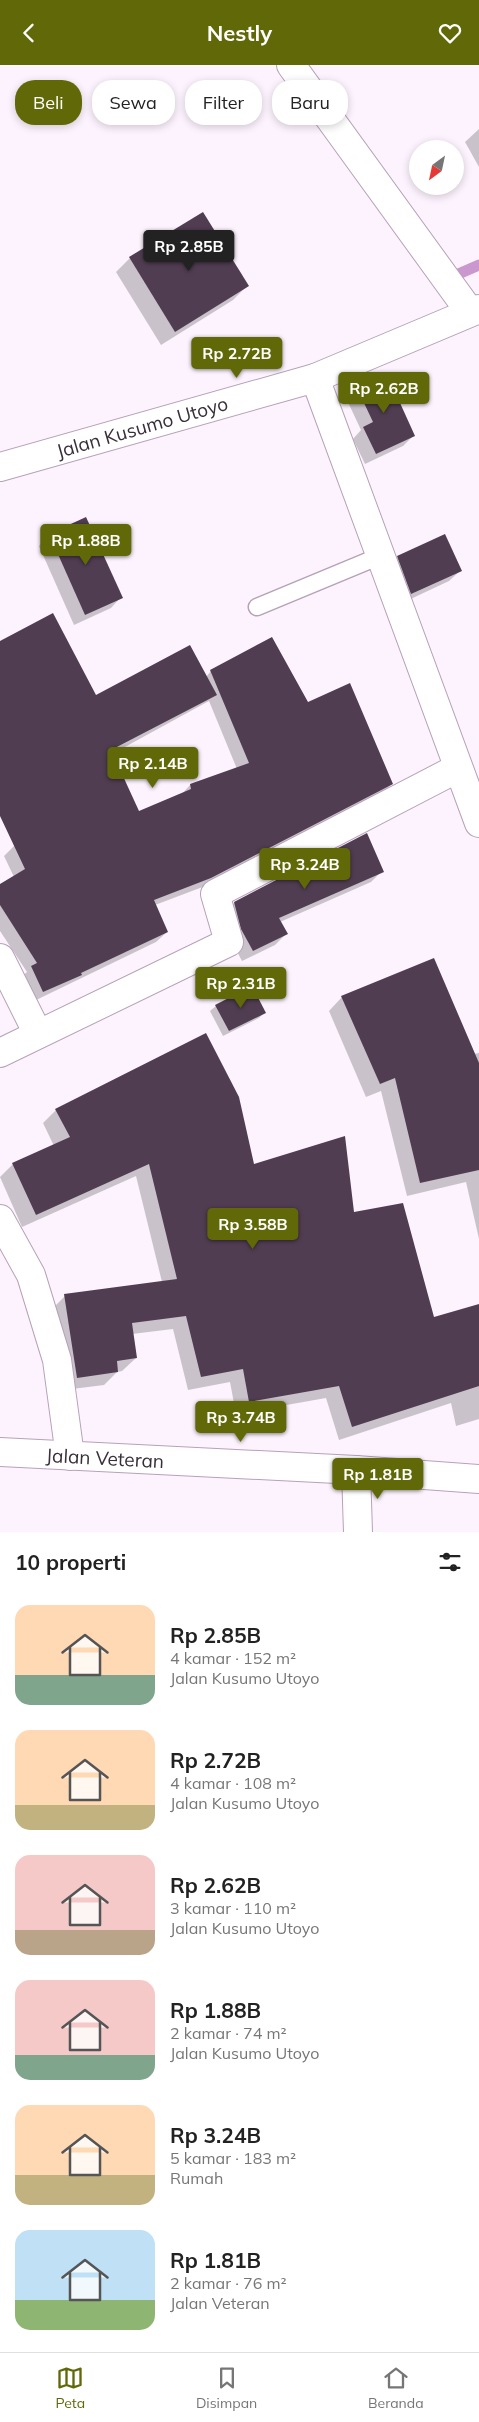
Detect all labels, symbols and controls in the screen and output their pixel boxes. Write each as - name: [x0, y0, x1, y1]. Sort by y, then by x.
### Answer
- icon: back: [15, 19, 43, 47]
- text: Nestly: [207, 19, 272, 47]
- icon: heart: [436, 19, 464, 47]
- chip: Beli: [15, 80, 82, 125]
- chip: Sewa: [92, 80, 175, 125]
- chip: Filter: [185, 80, 262, 125]
- chip: Baru: [272, 80, 348, 125]
- north arrow: [409, 140, 464, 195]
- map controls: [409, 140, 464, 195]
- pin: Rp 2.85B: [137, 229, 241, 272]
- text: Rp 2.85B: [154, 236, 224, 256]
- pin: Rp 2.72B: [185, 337, 289, 379]
- text: Rp 2.72B: [202, 343, 272, 363]
- pin: Rp 2.62B: [332, 371, 436, 414]
- text: Rp 2.62B: [349, 378, 419, 398]
- street label: Jalan Kusumo Utoyo: [53, 391, 231, 463]
- pin: Rp 1.88B: [34, 523, 138, 566]
- text: Rp 1.88B: [51, 530, 121, 550]
- pin: Rp 2.14B: [101, 747, 205, 789]
- text: Rp 2.14B: [118, 753, 188, 773]
- pin: Rp 3.24B: [253, 847, 357, 890]
- text: Rp 3.24B: [270, 854, 340, 874]
- pin: Rp 2.31B: [189, 967, 293, 1009]
- text: Rp 2.31B: [206, 973, 276, 993]
- pin: Rp 3.58B: [201, 1207, 305, 1250]
- text: Rp 3.58B: [218, 1214, 288, 1234]
- pin: Rp 3.74B: [189, 1401, 293, 1443]
- text: Rp 3.74B: [206, 1407, 276, 1427]
- street label: Jalan Veteran: [45, 1443, 165, 1473]
- pin: Rp 1.81B: [326, 1457, 430, 1500]
- text: Rp 1.81B: [343, 1464, 413, 1484]
- icon: filters: [436, 1548, 464, 1576]
- text: 10 properti: [15, 1549, 126, 1575]
- text: Rp 2.85B: [170, 1622, 261, 1648]
- icon: home: [55, 1625, 115, 1685]
- text: 4 kamar · 152 m²: [170, 1648, 296, 1668]
- text: Jalan Kusumo Utoyo: [170, 1668, 319, 1688]
- text: Rp 2.72B: [170, 1747, 261, 1773]
- icon: home: [55, 1750, 115, 1810]
- text: 4 kamar · 108 m²: [170, 1773, 296, 1793]
- text: Jalan Kusumo Utoyo: [170, 1793, 319, 1813]
- text: Rp 2.62B: [170, 1872, 261, 1898]
- icon: home: [55, 1875, 115, 1935]
- text: 3 kamar · 110 m²: [170, 1898, 296, 1918]
- text: Jalan Kusumo Utoyo: [170, 1918, 319, 1938]
- text: Rp 1.88B: [170, 1997, 261, 2023]
- icon: home: [55, 2000, 115, 2060]
- text: 2 kamar · 74 m²: [170, 2023, 287, 2043]
- text: Jalan Kusumo Utoyo: [170, 2043, 319, 2063]
- text: Rp 3.24B: [170, 2122, 261, 2148]
- icon: home: [55, 2125, 115, 2185]
- text: 5 kamar · 183 m²: [170, 2148, 296, 2168]
- text: Rumah: [170, 2168, 223, 2188]
- text: Rp 1.81B: [170, 2247, 261, 2273]
- icon: home: [55, 2250, 115, 2310]
- text: 2 kamar · 76 m²: [170, 2273, 287, 2293]
- text: Jalan Veteran: [170, 2293, 270, 2313]
- tab: Peta: [55, 2364, 85, 2412]
- tab: Disimpan: [196, 2364, 257, 2412]
- tab: Beranda: [368, 2364, 424, 2412]

